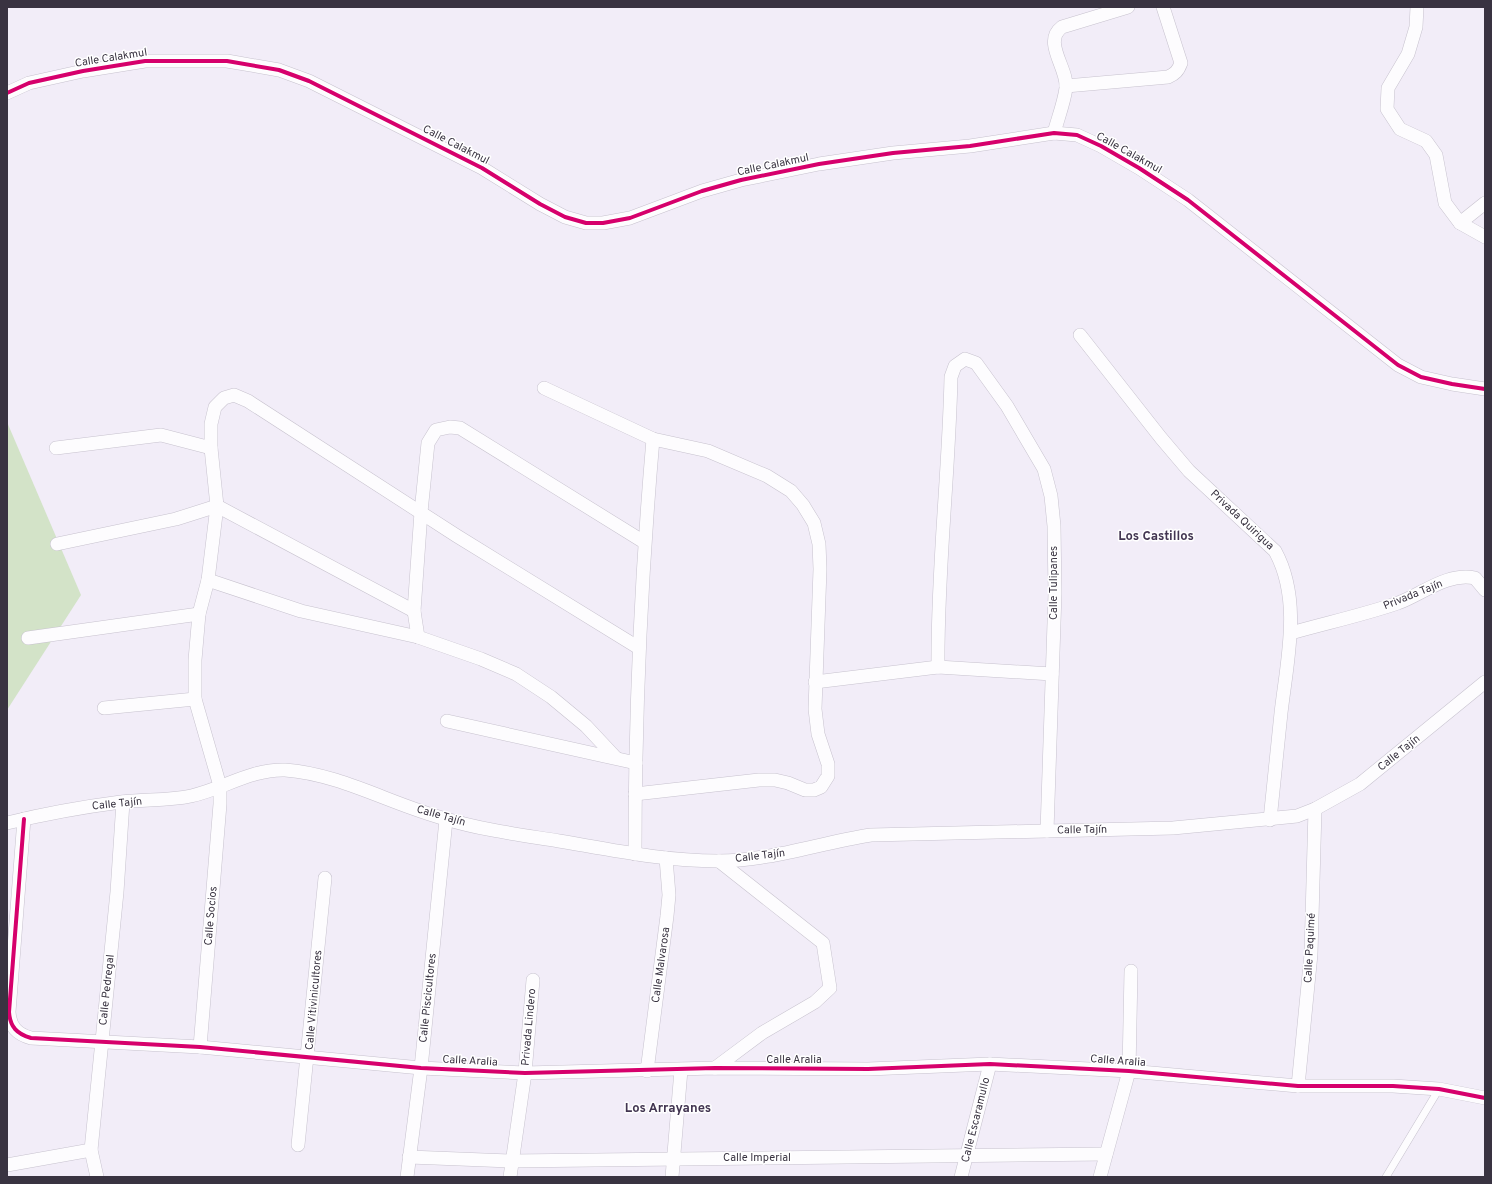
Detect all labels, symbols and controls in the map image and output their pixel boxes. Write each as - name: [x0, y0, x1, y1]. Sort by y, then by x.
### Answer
- street label: Calle Calakmul: [74, 45, 148, 71]
- street label: Calle Calakmul: [420, 122, 492, 168]
- street label: Calle Calakmul: [1094, 129, 1164, 177]
- street label: Calle Calakmul: [736, 151, 810, 179]
- street label: Privada Quirigua: [1207, 487, 1277, 553]
- district label: Los Castillos: [1118, 529, 1194, 545]
- street label: Calle Tulipanes: [1047, 546, 1061, 620]
- street label: Privada Tajín: [1381, 577, 1445, 613]
- street label: Calle Tajín: [1375, 732, 1423, 774]
- street label: Calle Tajín: [91, 794, 143, 814]
- street label: Calle Tajín: [415, 802, 467, 830]
- street label: Calle Tajín: [1057, 823, 1107, 837]
- street label: Calle Tajín: [734, 846, 786, 866]
- street label: Calle Socios: [201, 886, 221, 946]
- street label: Calle Paquimé: [1301, 912, 1319, 984]
- street label: Calle Malvarosa: [649, 926, 673, 1004]
- street label: Calle Vitivinicultores: [303, 949, 325, 1051]
- street label: Calle Piscicultores: [416, 953, 440, 1043]
- street label: Calle Pedregal: [96, 954, 118, 1026]
- street label: Privada Lindero: [519, 988, 539, 1066]
- street label: Calle Aralia: [1090, 1052, 1146, 1070]
- street label: Calle Aralia: [442, 1053, 498, 1069]
- street label: Calle Aralia: [766, 1053, 822, 1067]
- street label: Calle Escaramullo: [959, 1076, 993, 1164]
- district label: Los Arrayanes: [625, 1101, 711, 1117]
- street label: Calle Imperial: [723, 1151, 791, 1165]

